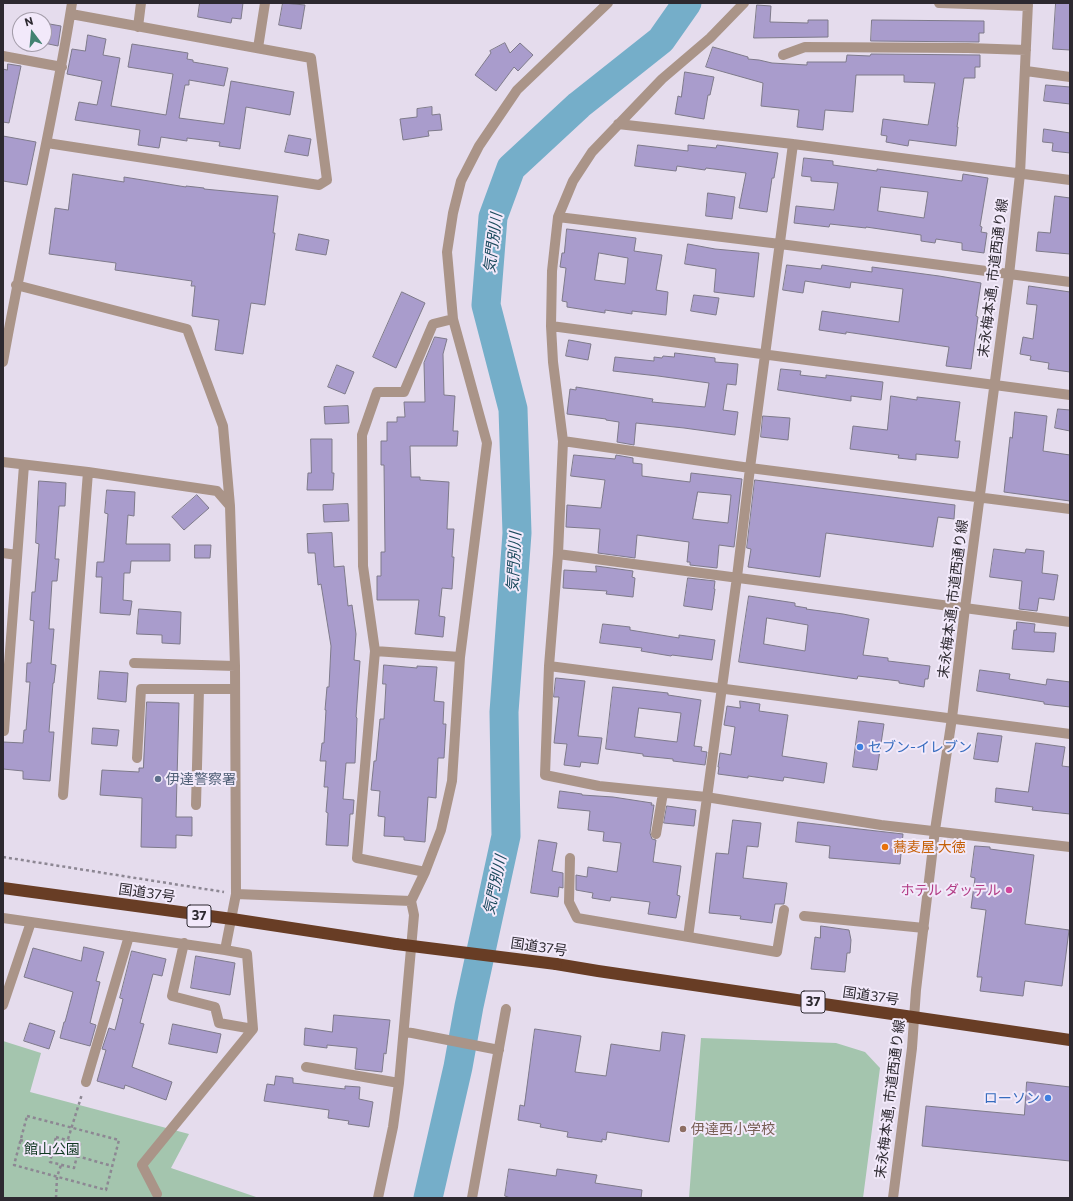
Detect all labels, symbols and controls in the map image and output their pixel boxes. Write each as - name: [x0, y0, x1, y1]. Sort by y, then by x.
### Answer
- north arrow: [12, 12, 52, 52]
- text: N: [23, 14, 35, 28]
- street label: 末永梅本通, 市道西通り線: [975, 198, 1011, 358]
- water label: 気門別川: [480, 212, 506, 274]
- street label: 末永梅本通, 市道西通り線: [935, 519, 971, 679]
- water label: 気門別川: [503, 532, 525, 592]
- place label: セブン-イレブン: [868, 739, 972, 755]
- marker: セブン-イレブン: [855, 742, 865, 752]
- place label: 伊達警察署: [166, 771, 236, 787]
- marker: 伊達警察署: [153, 774, 163, 784]
- place label: 蕎麦屋 大徳: [893, 839, 966, 855]
- marker: 蕎麦屋 大徳: [880, 842, 890, 852]
- water label: 気門別川: [480, 854, 510, 916]
- street label: 国道37号: [117, 881, 177, 905]
- place label: ホテル ダッテル: [900, 882, 1001, 898]
- marker: ホテル ダッテル: [1004, 885, 1014, 895]
- road number: 37: [187, 905, 211, 927]
- street label: 国道37号: [509, 935, 569, 959]
- street label: 国道37号: [841, 984, 901, 1008]
- road number: 37: [801, 991, 825, 1013]
- street label: 末永梅本通, 市道西通り線: [872, 1019, 908, 1179]
- place label: ローソン: [984, 1090, 1040, 1106]
- marker: ローソン: [1043, 1093, 1053, 1103]
- place label: 伊達西小学校: [691, 1121, 775, 1137]
- marker: 伊達西小学校: [678, 1124, 688, 1134]
- park label: 館山公園: [24, 1141, 80, 1157]

